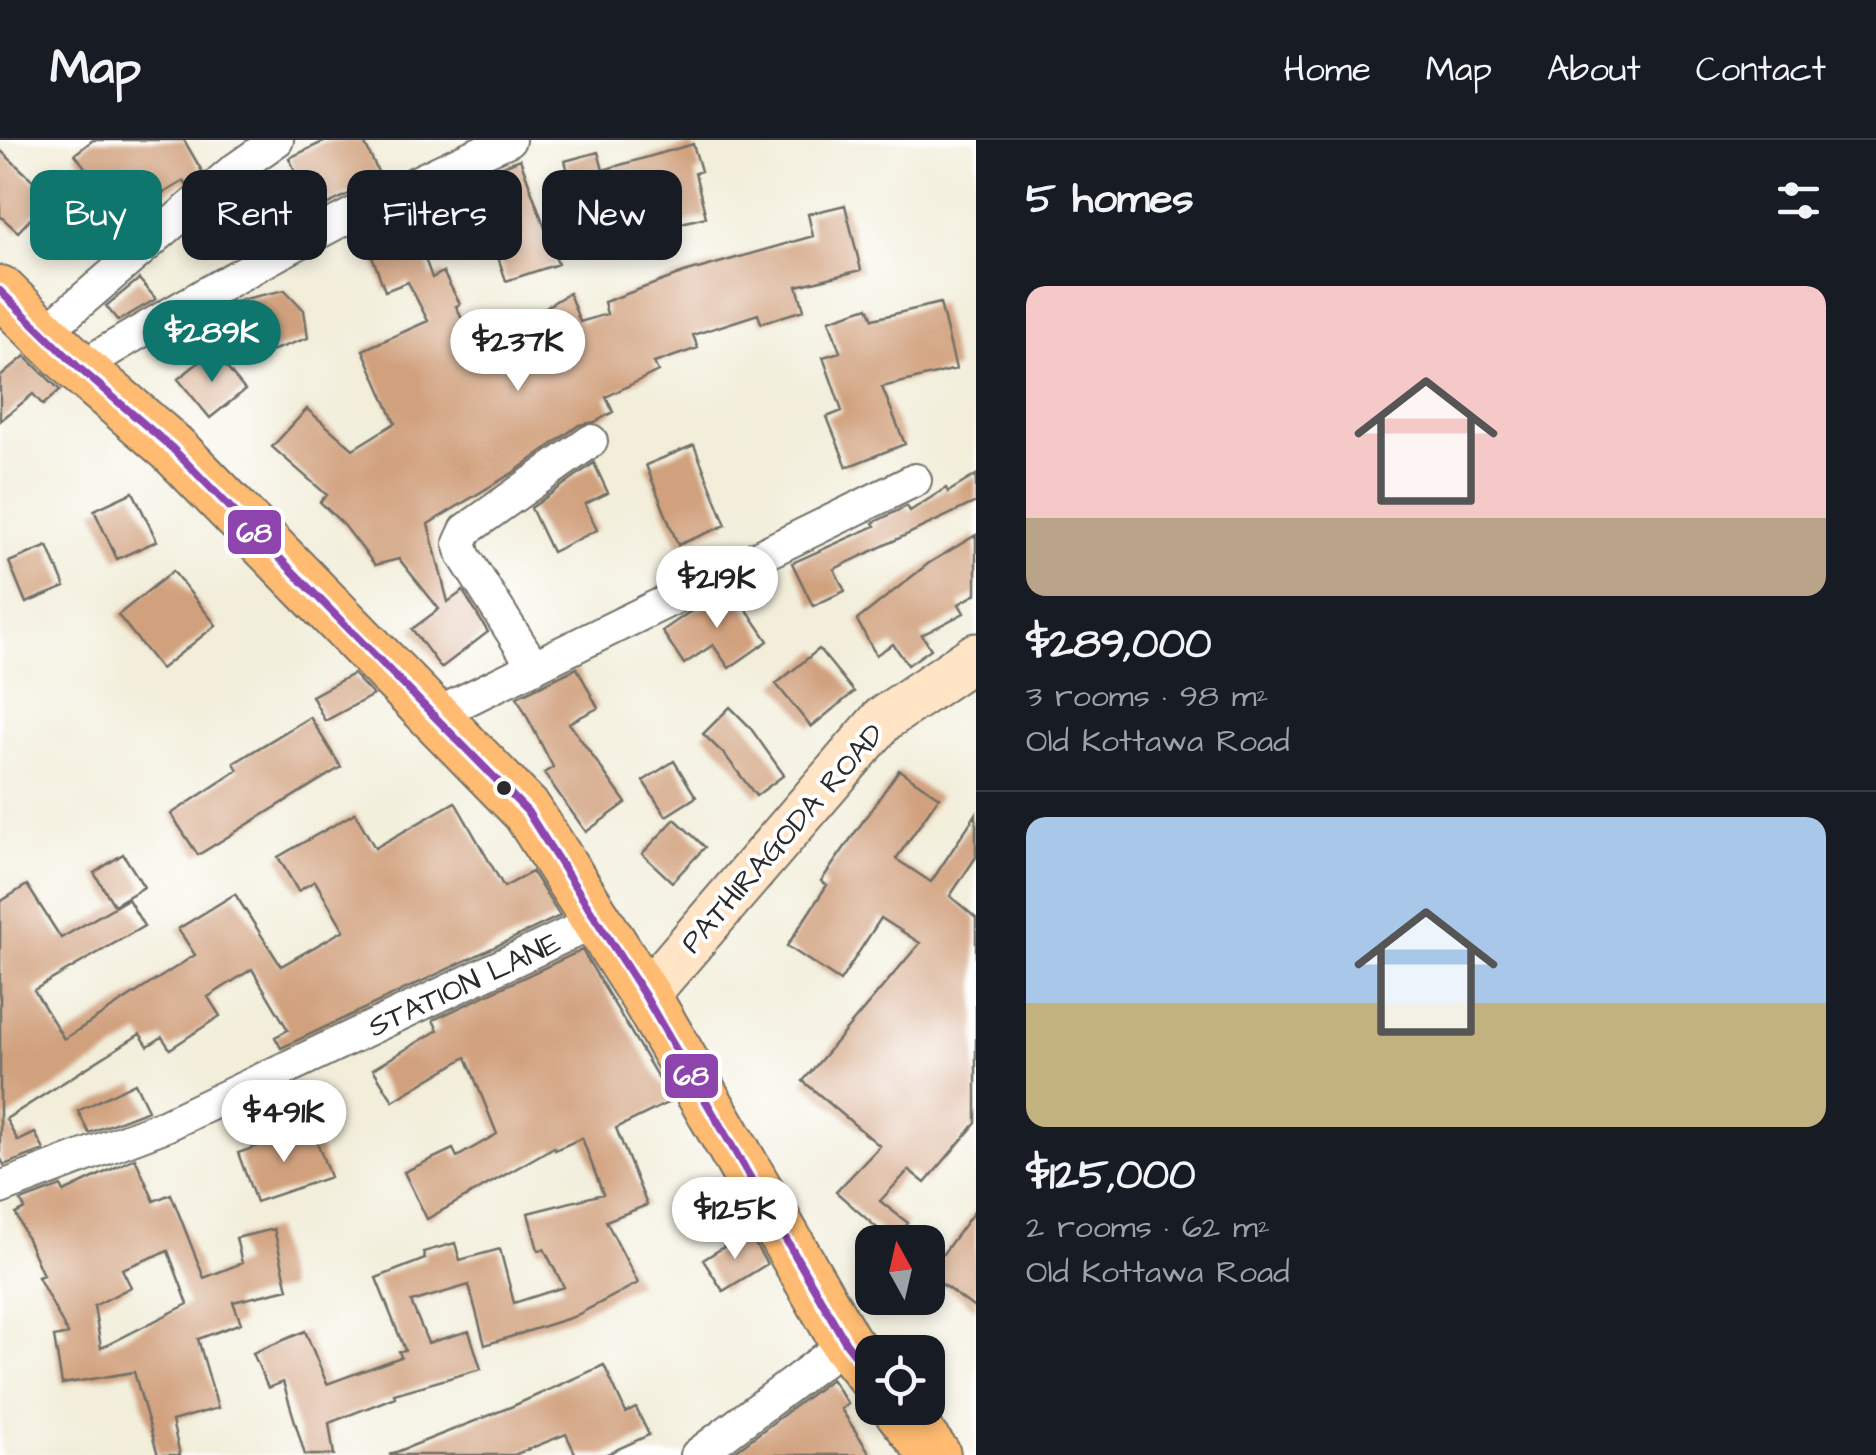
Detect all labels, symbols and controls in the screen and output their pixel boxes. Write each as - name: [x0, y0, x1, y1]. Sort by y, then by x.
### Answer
- text: Map: [50, 36, 141, 102]
- text: Home: [1284, 45, 1371, 94]
- text: Map: [1426, 45, 1492, 94]
- text: About: [1547, 45, 1641, 94]
- text: Contact: [1696, 45, 1826, 94]
- chip: Buy: [30, 170, 162, 260]
- chip: Rent: [182, 170, 327, 260]
- chip: Filters: [347, 170, 522, 260]
- chip: New: [542, 170, 682, 260]
- text: 5 homes: [1026, 171, 1193, 229]
- icon: filters: [1771, 173, 1826, 228]
- pin: $289K: [142, 300, 282, 385]
- pin: $237K: [448, 309, 588, 394]
- text: $289K: [165, 310, 259, 355]
- text: $237K: [472, 319, 564, 364]
- icon: home: [1336, 351, 1516, 531]
- line badge: 68: [226, 508, 283, 556]
- text: 68: [236, 514, 272, 553]
- pin: $219K: [647, 546, 787, 631]
- text: $219K: [678, 556, 756, 601]
- text: $289,000: [1026, 616, 1212, 674]
- text: 3 rooms · 98 m²: [1026, 674, 1269, 719]
- street label: PATHIRAGODA ROAD: [671, 715, 894, 963]
- text: Old Kottawa Road: [1026, 719, 1290, 764]
- unlabelled marker: [494, 778, 514, 798]
- icon: home: [1336, 882, 1516, 1062]
- street label: STATION LANE: [361, 922, 568, 1048]
- line badge: 68: [663, 1052, 720, 1100]
- text: 68: [673, 1057, 709, 1096]
- pin: $491K: [214, 1080, 354, 1165]
- text: $491K: [243, 1090, 325, 1135]
- text: $125,000: [1026, 1147, 1195, 1205]
- pin: $125K: [665, 1177, 805, 1262]
- text: $125K: [694, 1187, 776, 1232]
- text: 2 rooms · 62 m²: [1026, 1205, 1270, 1250]
- north arrow: [855, 1225, 945, 1315]
- map controls: [855, 1225, 945, 1425]
- text: Old Kottawa Road: [1026, 1250, 1290, 1295]
- button: locate: [855, 1335, 945, 1425]

